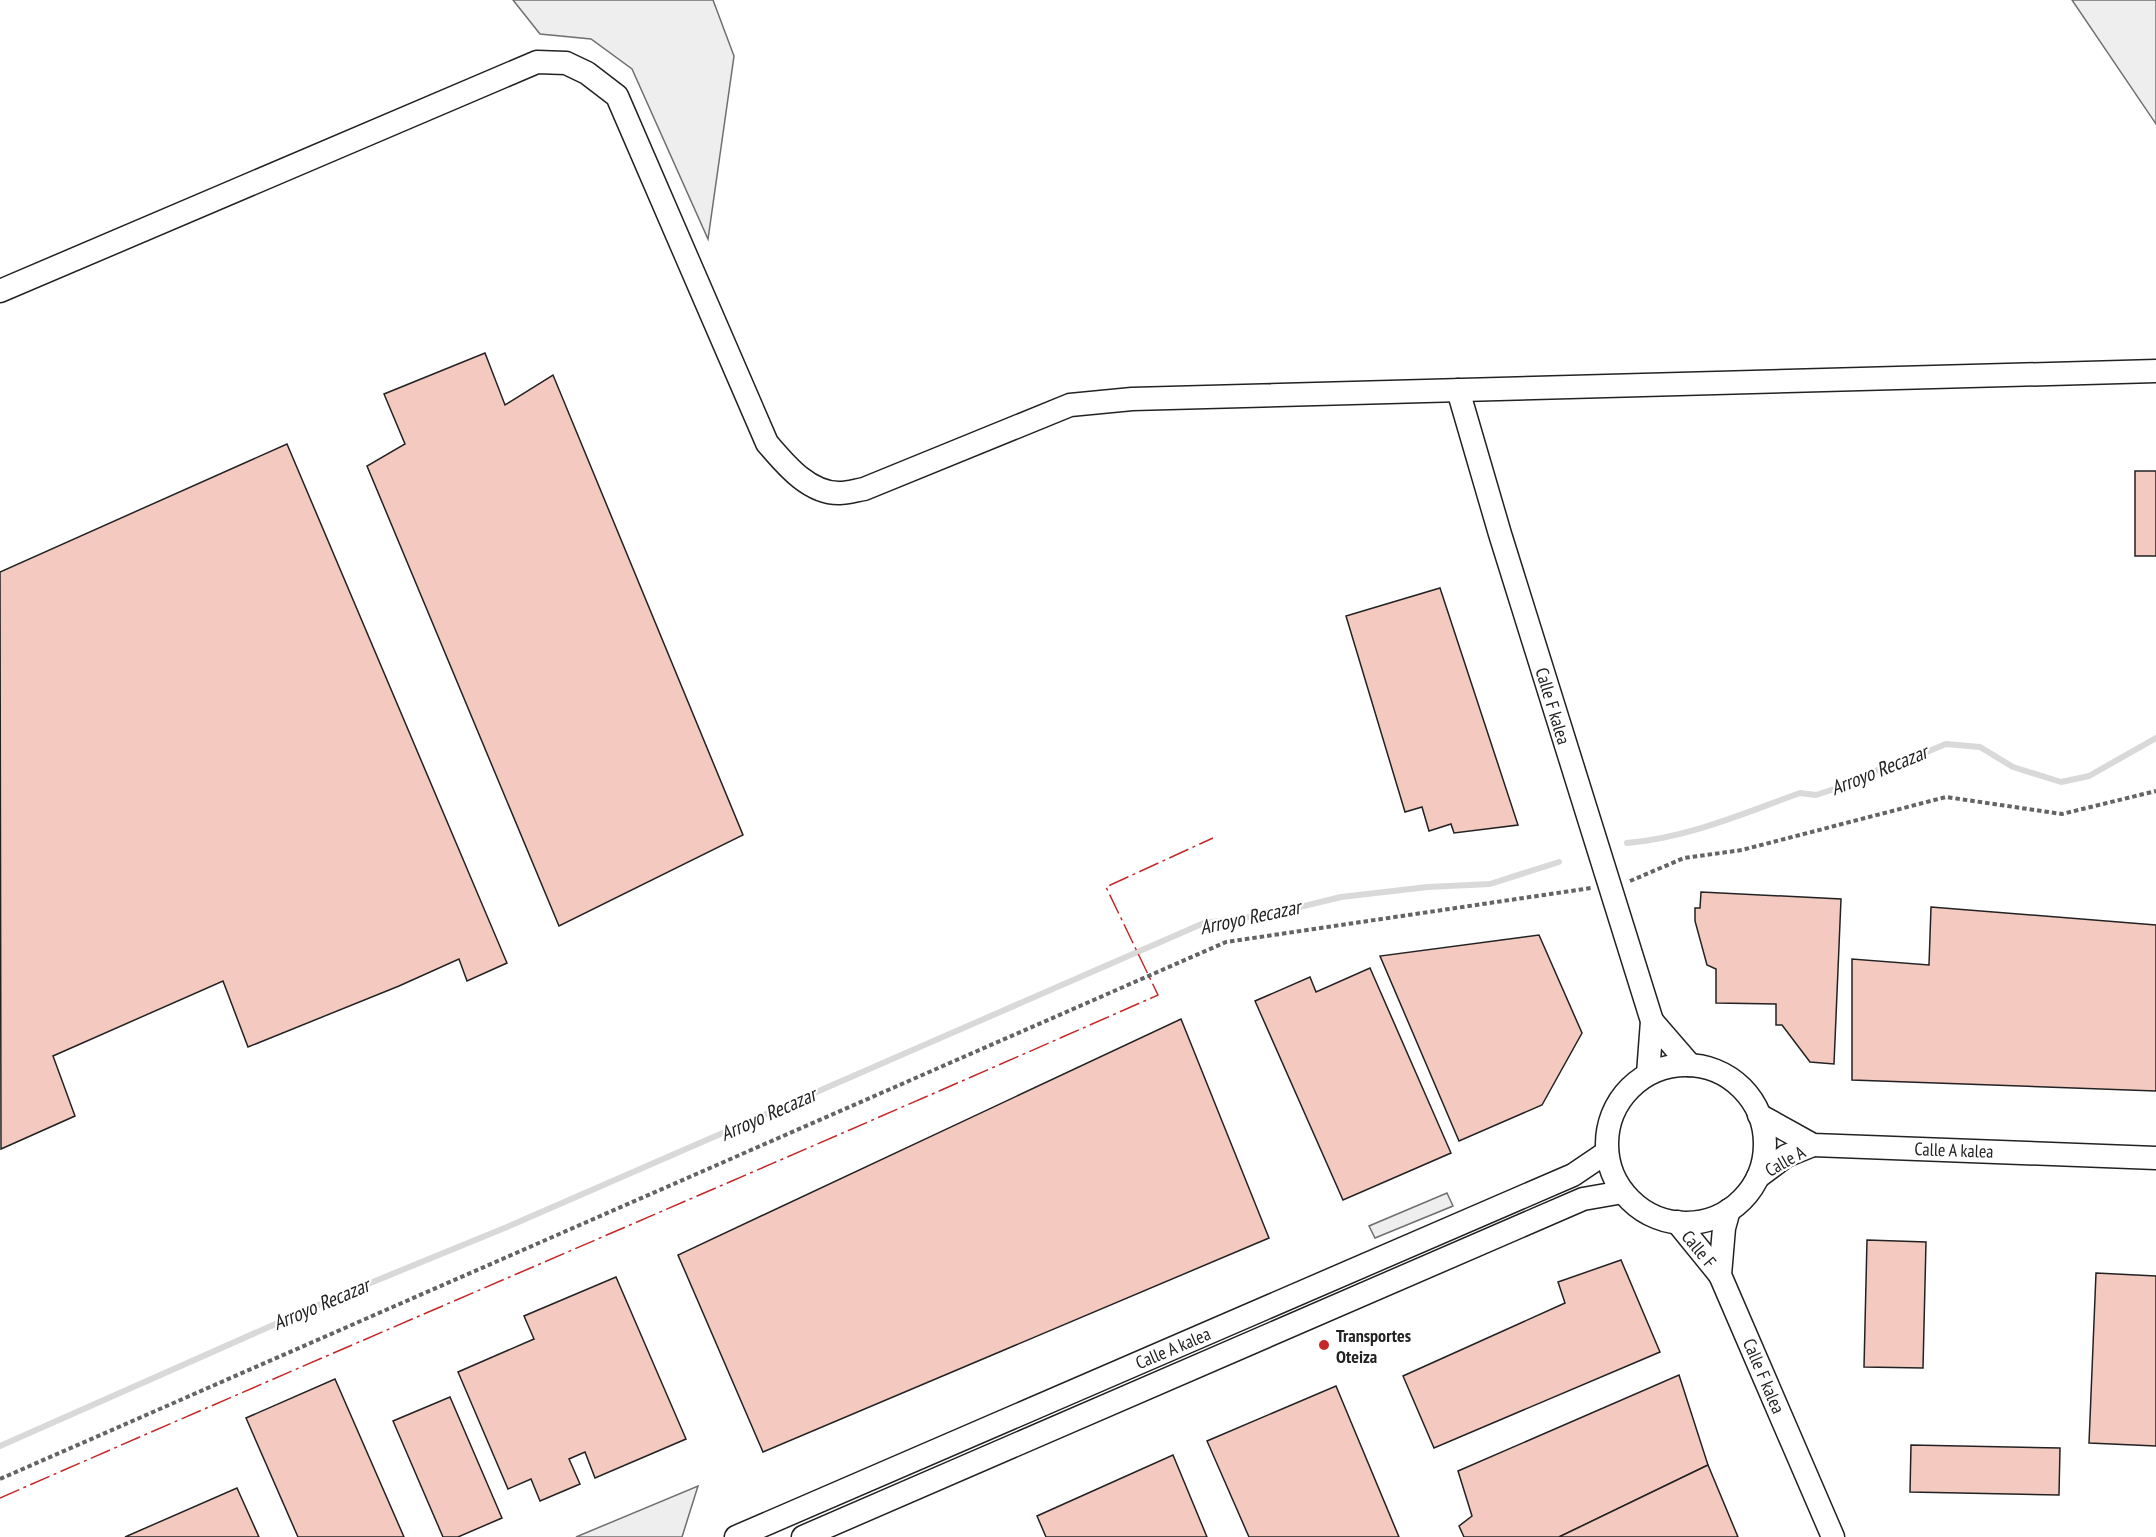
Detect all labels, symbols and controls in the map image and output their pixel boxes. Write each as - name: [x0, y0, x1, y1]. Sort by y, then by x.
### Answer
- street label: Calle F kalea: [1530, 665, 1576, 747]
- water label: Arroyo Recazar: [1827, 738, 1933, 801]
- water label: Arroyo Recazar: [1197, 893, 1305, 940]
- water label: Arroyo Recazar: [716, 1080, 822, 1147]
- street label: Calle A kalea: [1914, 1137, 1994, 1163]
- street label: Calle A: [1761, 1140, 1810, 1182]
- street label: Calle F: [1677, 1225, 1721, 1273]
- water label: Arroyo Recazar: [269, 1271, 375, 1336]
- street label: Calle A kalea: [1132, 1322, 1214, 1374]
- place label: Transportes Oteiza: [1336, 1324, 1411, 1368]
- street label: Calle F kalea: [1738, 1335, 1790, 1417]
- marker: Transportes Oteiza: [1317, 1338, 1331, 1352]

